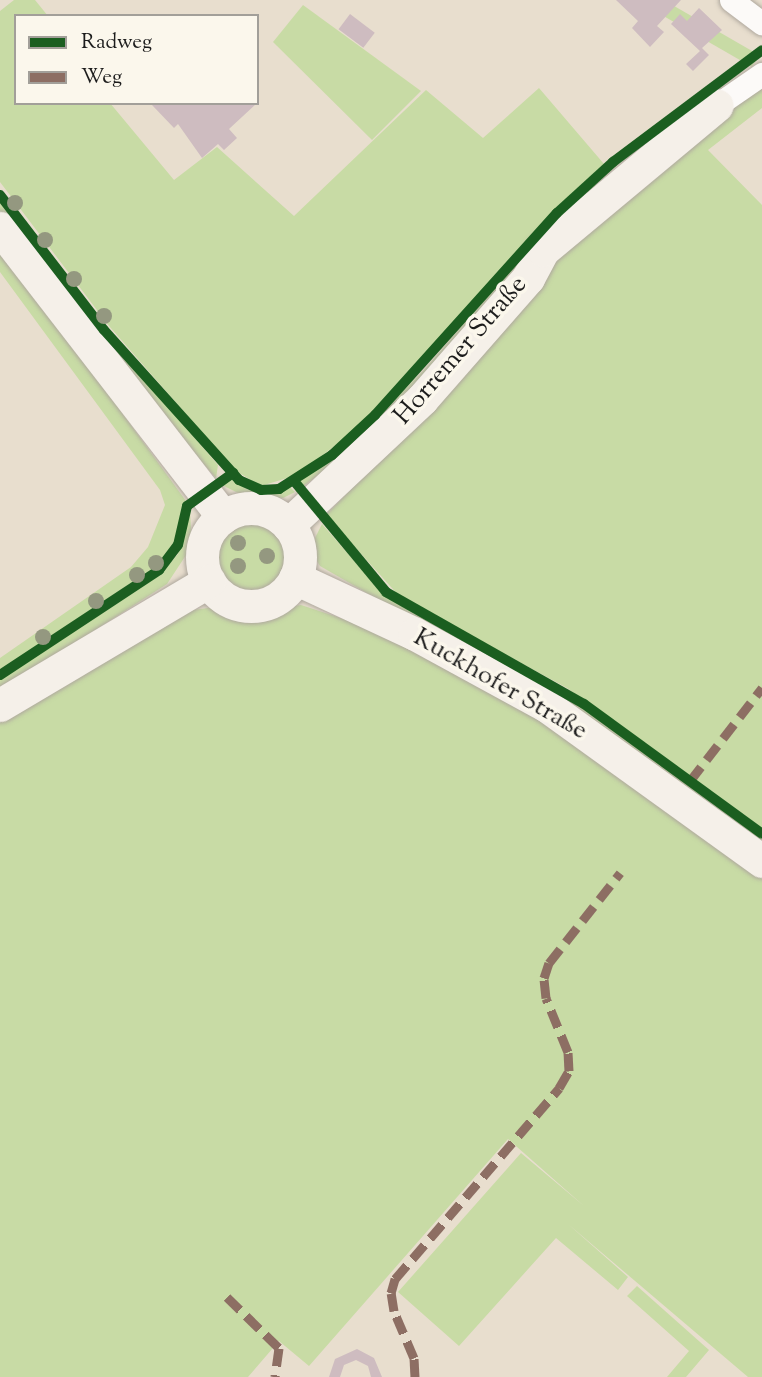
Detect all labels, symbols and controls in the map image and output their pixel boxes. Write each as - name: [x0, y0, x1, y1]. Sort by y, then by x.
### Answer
- legend: [14, 14, 259, 105]
- text: Radweg: [81, 28, 152, 58]
- text: Weg: [81, 63, 122, 93]
- street label: Horremer Straße: [388, 270, 534, 432]
- street label: Kuckhofer Straße: [407, 623, 593, 747]

